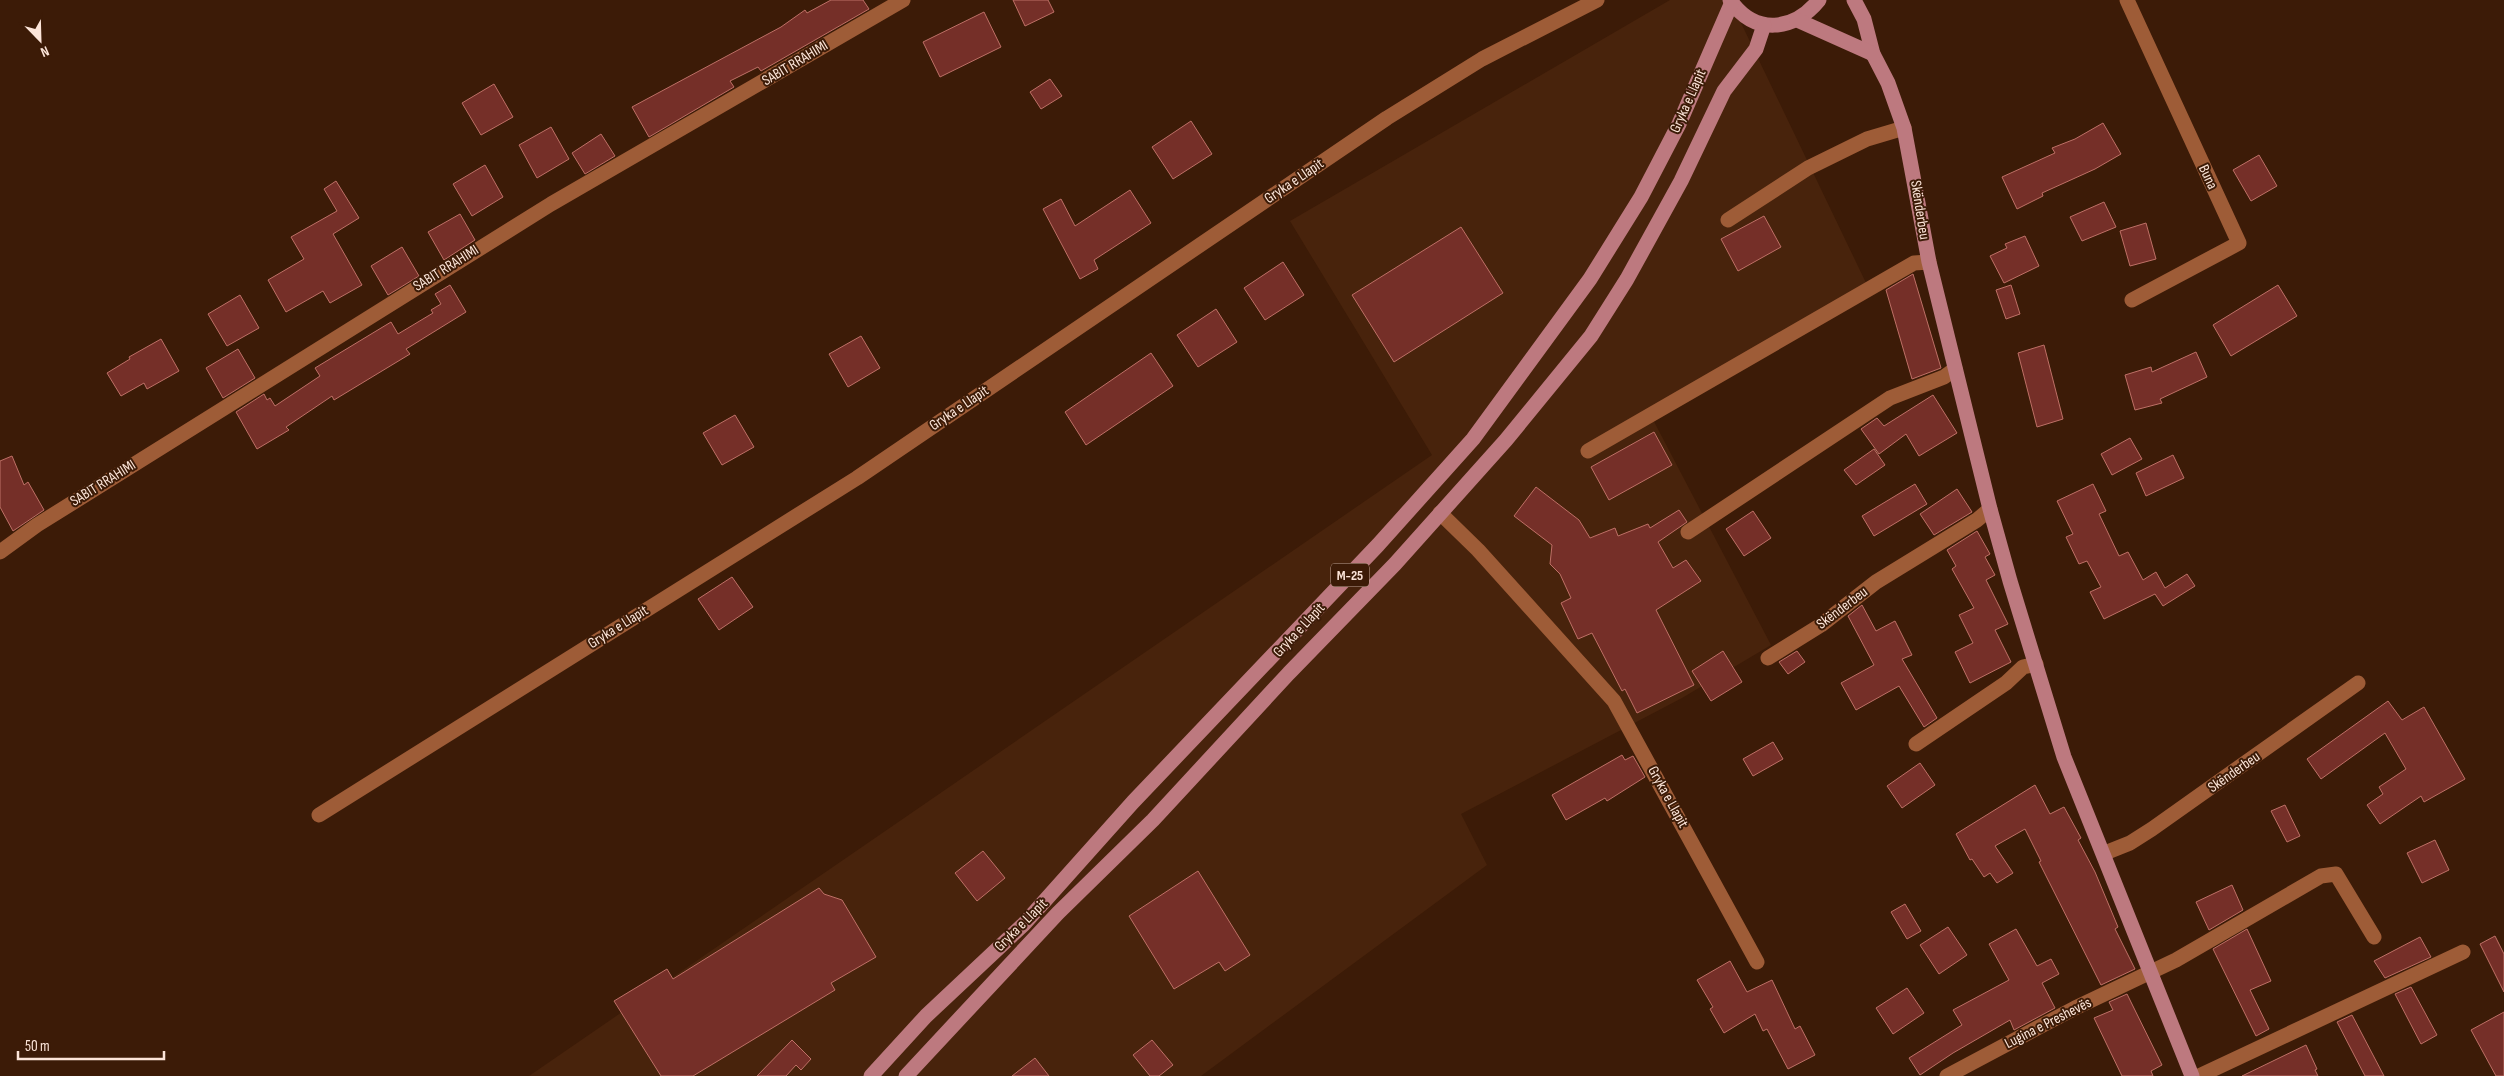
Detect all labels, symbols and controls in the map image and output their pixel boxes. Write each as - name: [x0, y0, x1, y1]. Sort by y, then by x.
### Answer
- north arrow: [15, 15, 65, 65]
- street label: SABIT RRAHIMI: [758, 36, 832, 90]
- text: N: [38, 42, 52, 61]
- street label: Gryka e Llapit: [1666, 66, 1711, 136]
- street label: Gryka e Llapit: [1261, 154, 1328, 208]
- street label: Buna: [2194, 162, 2222, 193]
- street label: Skënderbeu: [1906, 179, 1934, 241]
- street label: SABIT RRAHIMI: [410, 240, 482, 296]
- street label: Gryka e Llapit: [926, 381, 993, 435]
- street label: SABIT RRAHIMI: [67, 455, 139, 511]
- road number: M-25: [1331, 564, 1369, 586]
- street label: Skënderbeu: [1813, 583, 1871, 633]
- street label: Gryka e Llapit: [1269, 598, 1329, 661]
- street label: Gryka e Llapit: [584, 601, 652, 653]
- street label: Skënderbeu: [2204, 747, 2264, 797]
- street label: Gryka e Llapit: [1643, 763, 1693, 832]
- street label: Gryka e Llapit: [990, 894, 1052, 956]
- street label: Lugina e Preshevës: [2001, 993, 2095, 1053]
- scale bar: [18, 1028, 164, 1060]
- text: 50 m: [25, 1037, 50, 1056]

